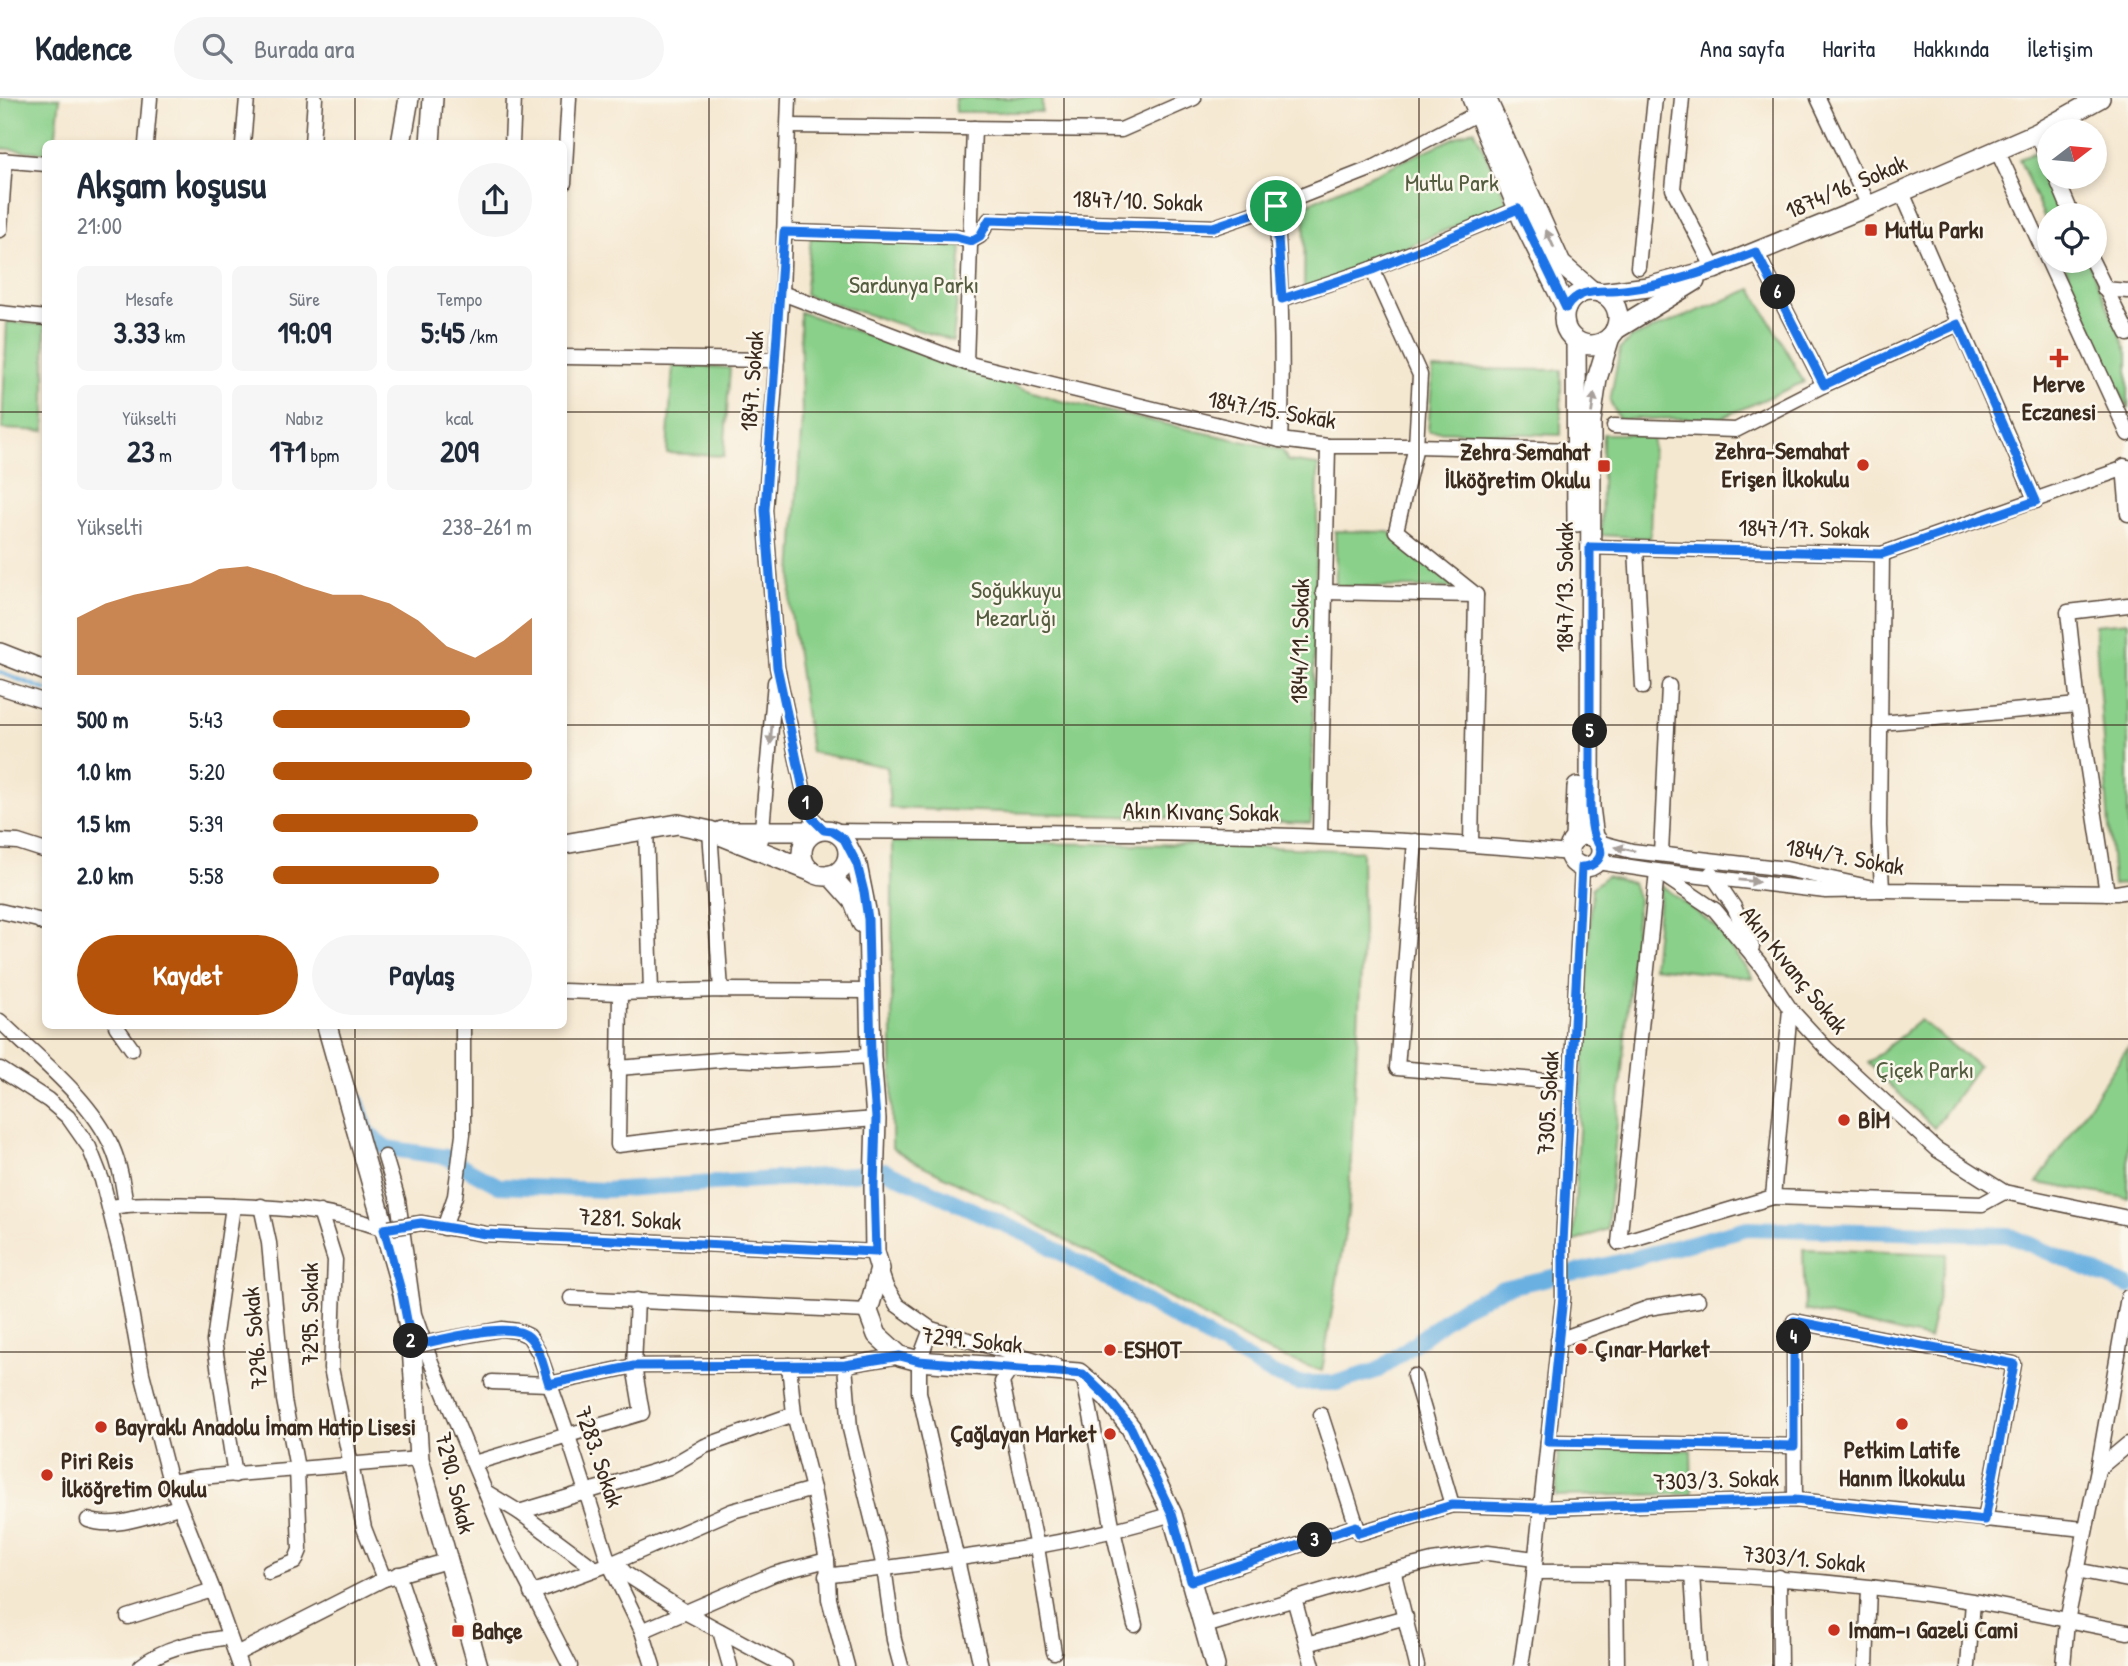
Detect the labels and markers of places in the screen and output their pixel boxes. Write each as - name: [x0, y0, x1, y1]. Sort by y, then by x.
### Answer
- pin: [1246, 176, 1306, 236]
- place label: Mutlu Parkı: [1885, 213, 1984, 245]
- marker: Mutlu Parkı: [1863, 222, 1879, 238]
- pin: 6: [1760, 274, 1796, 310]
- marker: Merve Eczanesi: [2051, 350, 2067, 366]
- place label: Merve Eczanesi: [2022, 367, 2096, 427]
- place label: Zehra-Semahat Erişen İlkokulu: [1715, 434, 1850, 494]
- place label: Zehra Semahat İlköğretim Okulu: [1445, 435, 1591, 496]
- marker: Zehra-Semahat Erişen İlkokulu: [1855, 457, 1871, 473]
- marker: Zehra Semahat İlköğretim Okulu: [1596, 458, 1612, 474]
- pin: 5: [1572, 714, 1608, 748]
- pin: 1: [788, 786, 824, 820]
- place label: BİM: [1858, 1103, 1890, 1135]
- marker: BİM: [1836, 1112, 1852, 1128]
- pin: 4: [1776, 1320, 1812, 1354]
- pin: 2: [394, 1324, 428, 1358]
- place label: Çınar Market: [1595, 1332, 1710, 1364]
- place label: ESHOT: [1124, 1333, 1182, 1365]
- marker: Çınar Market: [1573, 1341, 1589, 1357]
- marker: ESHOT: [1102, 1342, 1118, 1358]
- place label: Bayraklı Anadolu İmam Hatip Lisesi: [115, 1410, 416, 1443]
- marker: Petkim Latife Hanım İlkokulu: [1894, 1416, 1910, 1432]
- place label: Çağlayan Market: [950, 1417, 1097, 1450]
- marker: Bayraklı Anadolu İmam Hatip Lisesi: [93, 1419, 109, 1435]
- marker: Çağlayan Market: [1102, 1426, 1118, 1442]
- place label: Petkim Latife Hanım İlkokulu: [1839, 1433, 1965, 1493]
- place label: Piri Reis İlköğretim Okulu: [61, 1444, 207, 1505]
- marker: Piri Reis İlköğretim Okulu: [39, 1467, 55, 1483]
- pin: 3: [1298, 1522, 1332, 1558]
- place label: Imam-ı Gazeli Cami: [1848, 1613, 2019, 1645]
- place label: Bahçe: [472, 1614, 523, 1646]
- marker: Imam-ı Gazeli Cami: [1826, 1622, 1842, 1638]
- marker: Bahçe: [450, 1623, 466, 1639]

